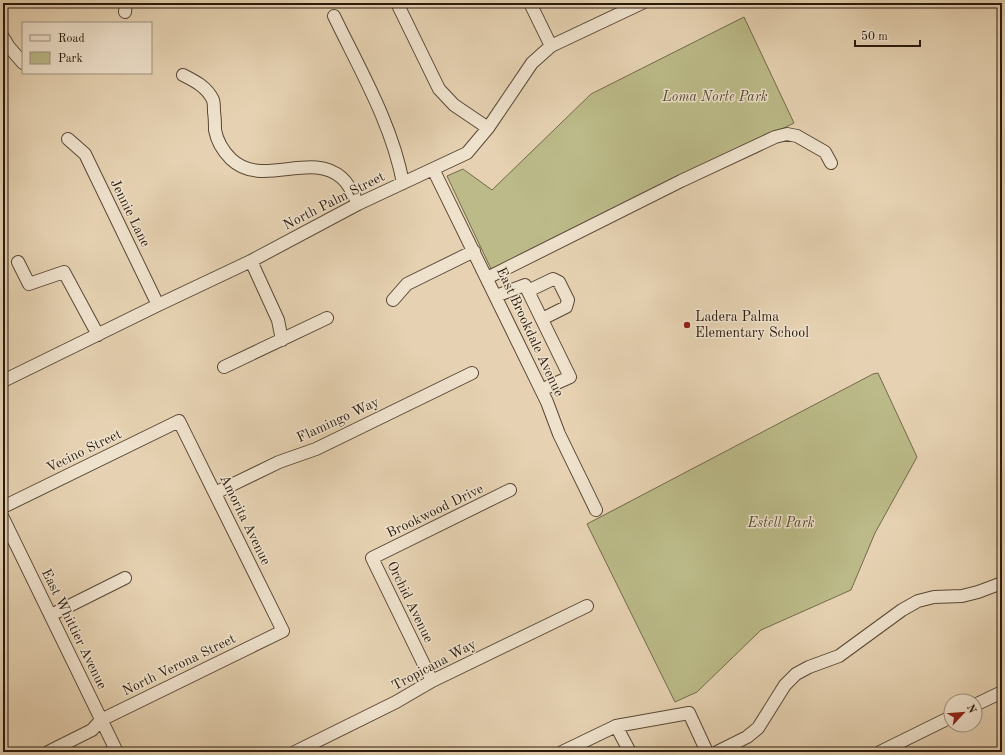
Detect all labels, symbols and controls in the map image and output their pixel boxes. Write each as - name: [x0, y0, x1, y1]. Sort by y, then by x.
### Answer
- legend: [22, 22, 152, 74]
- scale bar: [855, 22, 920, 48]
- text: 50 m: [861, 30, 888, 43]
- text: Road: [58, 33, 85, 45]
- text: Park: [58, 53, 83, 65]
- park label: Loma Norte Park: [661, 90, 768, 104]
- street label: North Palm Street: [281, 169, 387, 233]
- street label: Jennie Lane: [108, 177, 152, 249]
- street label: East Brookdale Avenue: [494, 265, 566, 399]
- place label: Ladera Palma Elementary School: [695, 310, 809, 340]
- marker: Ladera Palma Elementary School: [682, 320, 692, 330]
- street label: Flamingo Way: [295, 395, 382, 445]
- street label: Vecino Street: [44, 427, 124, 475]
- street label: Amorita Avenue: [217, 473, 273, 567]
- street label: Brookwood Drive: [385, 482, 485, 540]
- park label: Estell Park: [747, 516, 815, 530]
- street label: Orchid Avenue: [384, 559, 436, 645]
- street label: East Whittier Avenue: [39, 567, 109, 691]
- street label: North Verona Street: [120, 631, 238, 698]
- street label: Tropicana Way: [390, 637, 479, 693]
- north arrow: [943, 693, 983, 733]
- text: N: [964, 703, 978, 716]

